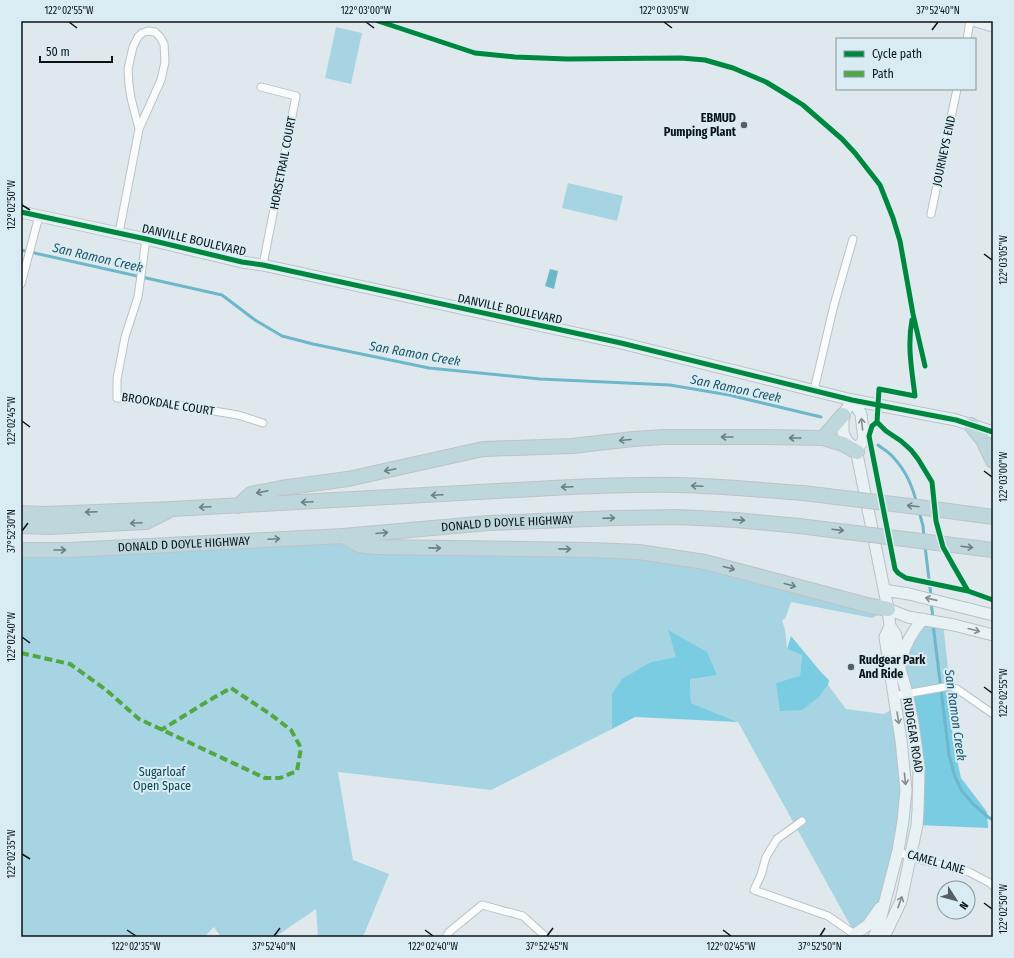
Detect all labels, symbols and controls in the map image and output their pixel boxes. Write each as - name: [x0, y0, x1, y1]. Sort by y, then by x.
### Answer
- text: 122°02'55"W: [44, 5, 94, 17]
- text: 122°03'00"W: [341, 5, 392, 17]
- text: 122°03'05"W: [639, 5, 689, 17]
- text: 37°52'40"N: [916, 5, 960, 17]
- scale bar: [40, 38, 112, 64]
- legend: [836, 38, 976, 90]
- text: 50 m: [46, 45, 70, 59]
- text: Cycle path: [872, 47, 922, 61]
- text: Path: [872, 67, 894, 81]
- place label: EBMUD Pumping Plant: [664, 111, 737, 139]
- street label: JOURNEYS END: [930, 114, 958, 188]
- street label: HORSETRAIL COURT: [267, 115, 299, 211]
- marker: EBMUD Pumping Plant: [739, 120, 749, 130]
- text: 122°02'50"W: [6, 180, 18, 230]
- street label: DANVILLE BOULEVARD: [140, 221, 248, 259]
- text: 122°03'05"W: [998, 235, 1010, 285]
- water label: San Ramon Creek: [50, 240, 145, 275]
- street label: DANVILLE BOULEVARD: [456, 291, 564, 327]
- water label: San Ramon Creek: [367, 338, 462, 369]
- water label: San Ramon Creek: [688, 371, 783, 406]
- street label: BROOKDALE COURT: [121, 390, 216, 418]
- text: 122°02'45"W: [6, 396, 18, 445]
- one-way arrow: [859, 418, 866, 431]
- one-way arrow: [721, 433, 734, 441]
- one-way arrow: [789, 434, 802, 441]
- one-way arrow: [619, 436, 632, 443]
- text: 122°03'00"W: [998, 451, 1010, 502]
- one-way arrow: [384, 466, 397, 474]
- one-way arrow: [691, 482, 704, 490]
- one-way arrow: [561, 484, 574, 491]
- one-way arrow: [256, 489, 269, 497]
- one-way arrow: [431, 491, 444, 498]
- one-way arrow: [301, 498, 314, 505]
- one-way arrow: [907, 502, 920, 510]
- one-way arrow: [199, 503, 212, 511]
- one-way arrow: [85, 508, 98, 516]
- text: 37°52'30"N: [6, 509, 18, 553]
- street label: DONALD D DOYLE HIGHWAY: [440, 513, 573, 534]
- one-way arrow: [602, 514, 615, 522]
- one-way arrow: [732, 517, 745, 524]
- one-way arrow: [130, 519, 143, 526]
- one-way arrow: [831, 526, 844, 534]
- one-way arrow: [375, 529, 388, 536]
- street label: DONALD D DOYLE HIGHWAY: [117, 534, 250, 554]
- one-way arrow: [267, 536, 280, 543]
- one-way arrow: [960, 543, 973, 551]
- one-way arrow: [428, 544, 441, 552]
- one-way arrow: [558, 545, 571, 553]
- one-way arrow: [53, 546, 66, 554]
- one-way arrow: [722, 565, 735, 572]
- one-way arrow: [784, 582, 797, 589]
- one-way arrow: [924, 595, 937, 603]
- text: 122°02'40"W: [6, 612, 18, 662]
- one-way arrow: [967, 627, 980, 634]
- place label: Rudgear Park And Ride: [858, 653, 926, 681]
- marker: Rudgear Park And Ride: [846, 662, 856, 672]
- water label: San Ramon Creek: [942, 667, 969, 762]
- text: 122°02'55"W: [998, 668, 1010, 718]
- street label: RUDGEAR ROAD: [900, 696, 926, 774]
- one-way arrow: [894, 711, 902, 724]
- park label: Sugarloaf Open Space: [133, 765, 191, 793]
- one-way arrow: [901, 772, 909, 785]
- text: 122°02'35"W: [6, 829, 18, 879]
- street label: CAMEL LANE: [906, 847, 967, 877]
- north arrow: [936, 880, 976, 920]
- text: 122°02'50"W: [998, 884, 1010, 934]
- one-way arrow: [897, 895, 904, 908]
- text: N: [956, 899, 971, 912]
- text: 122°02'35"W: [111, 941, 161, 953]
- text: 37°52'40"N: [252, 941, 296, 953]
- text: 122°02'40"W: [408, 941, 458, 953]
- text: 37°52'45"N: [526, 941, 568, 953]
- text: 122°02'45"W: [707, 941, 756, 953]
- text: 37°52'50"N: [798, 941, 842, 953]

